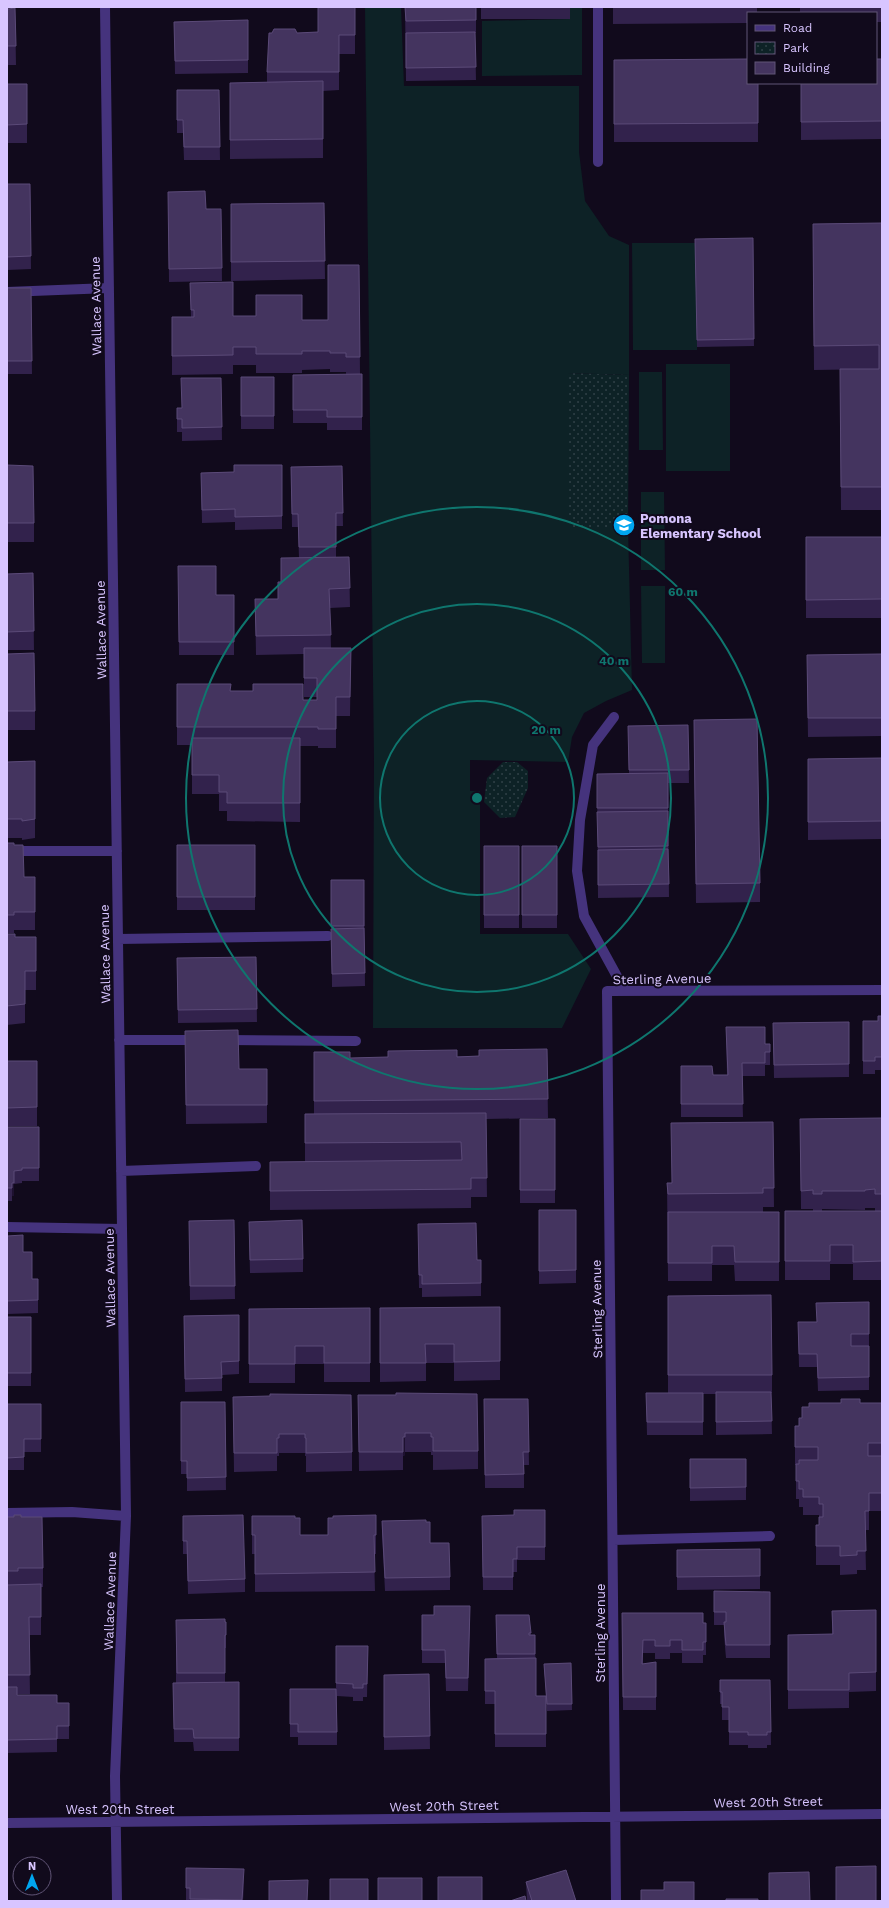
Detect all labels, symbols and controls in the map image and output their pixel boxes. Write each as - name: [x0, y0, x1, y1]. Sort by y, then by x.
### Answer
- legend: [747, 12, 877, 84]
- text: Road: [783, 21, 812, 35]
- text: Park: [783, 41, 809, 55]
- text: Building: [783, 61, 830, 75]
- street label: Wallace Avenue: [88, 256, 104, 356]
- place label: Pomona Elementary School: [640, 511, 762, 541]
- school or university icon: Pomona Elementary School: [611, 512, 637, 538]
- street label: Wallace Avenue: [93, 580, 109, 680]
- text: 60 m: [668, 585, 698, 599]
- text: 40 m: [599, 654, 629, 668]
- text: 20 m: [531, 723, 561, 737]
- centre of rings: [470, 791, 484, 805]
- street label: Wallace Avenue: [97, 904, 113, 1004]
- street label: Sterling Avenue: [612, 971, 712, 987]
- street label: Wallace Avenue: [102, 1228, 118, 1328]
- street label: Sterling Avenue: [589, 1259, 605, 1359]
- street label: Wallace Avenue: [101, 1551, 119, 1651]
- street label: Sterling Avenue: [593, 1584, 608, 1682]
- street label: West 20th Street: [713, 1794, 823, 1810]
- street label: West 20th Street: [389, 1798, 499, 1814]
- street label: West 20th Street: [65, 1802, 175, 1817]
- north arrow: [12, 1856, 52, 1896]
- text: N: [28, 1860, 36, 1873]

